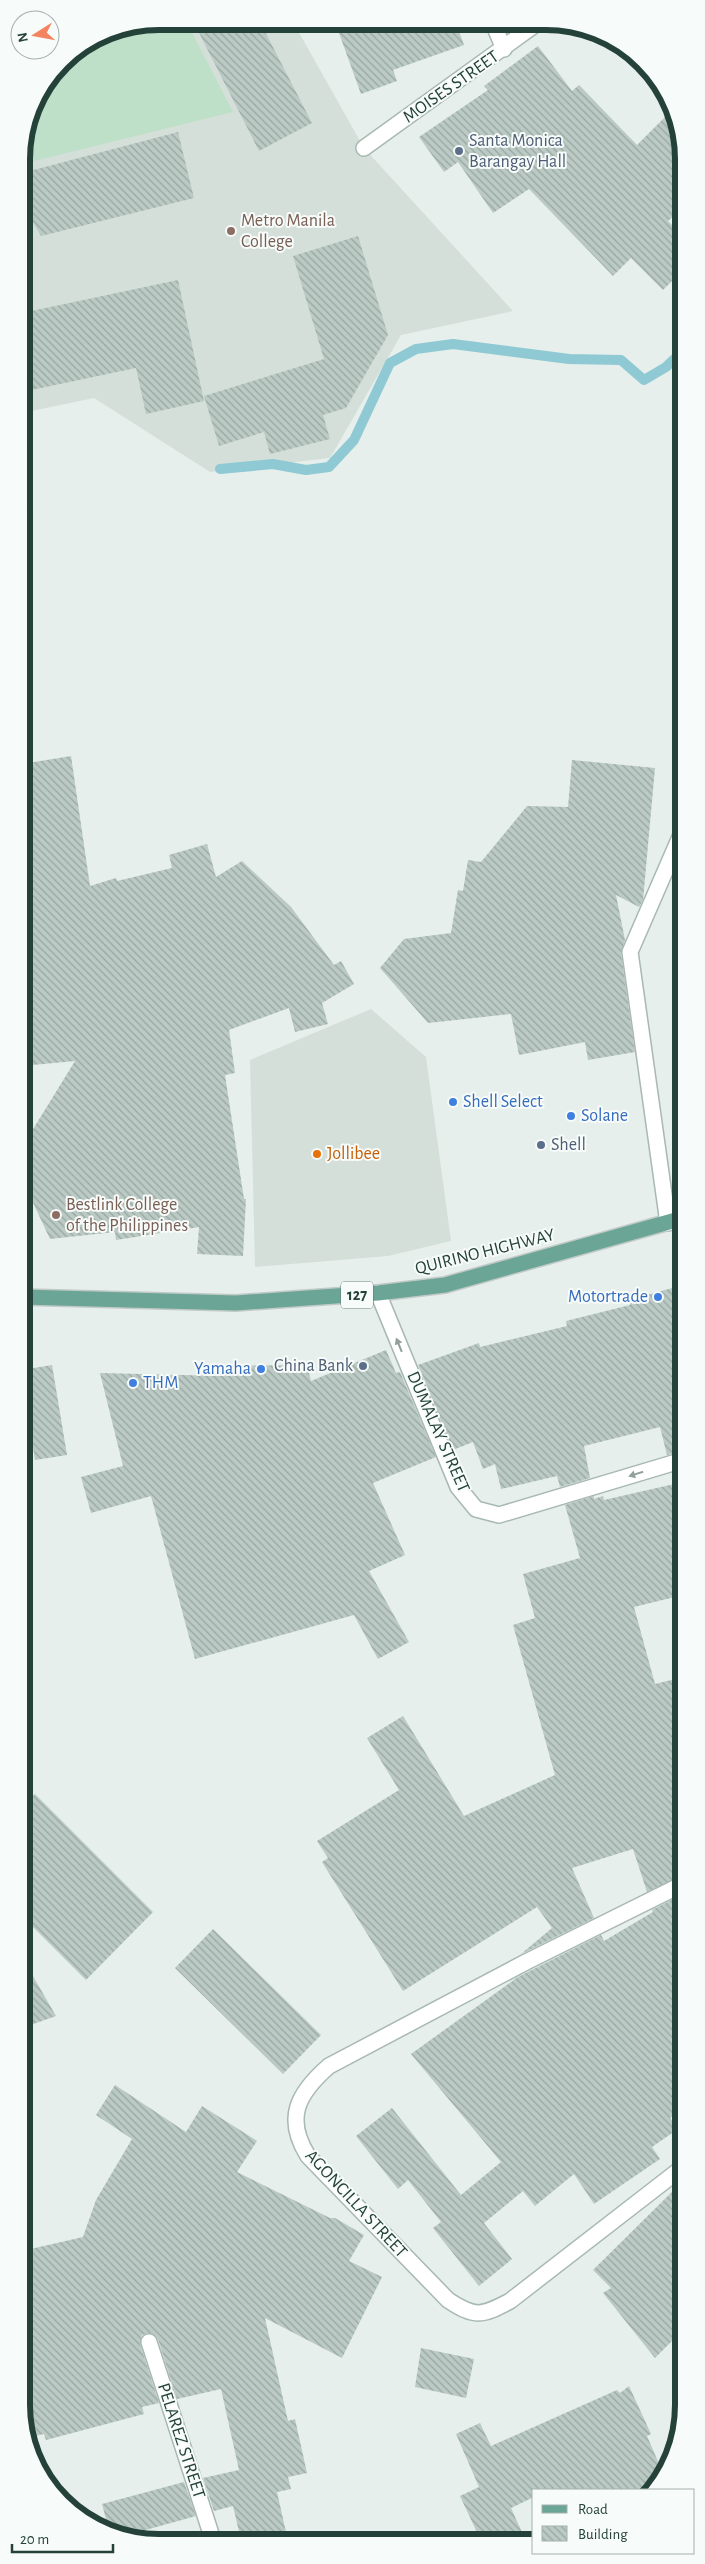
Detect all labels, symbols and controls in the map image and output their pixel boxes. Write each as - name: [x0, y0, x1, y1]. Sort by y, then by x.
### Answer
- north arrow: [10, 10, 60, 60]
- text: N: [15, 31, 31, 43]
- street label: MOISES STREET: [400, 47, 502, 127]
- place label: Santa Monica Barangay Hall: [469, 132, 566, 171]
- marker: Santa Monica Barangay Hall: [453, 145, 465, 157]
- place label: Metro Manila College: [241, 212, 335, 251]
- marker: Metro Manila College: [225, 225, 237, 237]
- place label: Shell Select: [463, 1093, 543, 1111]
- marker: Shell Select: [447, 1096, 459, 1108]
- place label: Solane: [581, 1107, 628, 1125]
- marker: Solane: [565, 1110, 577, 1122]
- place label: Shell: [551, 1136, 586, 1154]
- marker: Shell: [535, 1139, 547, 1151]
- place label: Jollibee: [327, 1145, 380, 1163]
- marker: Jollibee: [311, 1148, 323, 1160]
- place label: Bestlink College of the Philippines: [66, 1196, 188, 1235]
- marker: Bestlink College of the Philippines: [50, 1209, 62, 1221]
- street label: QUIRINO HIGHWAY: [413, 1226, 557, 1278]
- road number: 127: [341, 1282, 373, 1308]
- place label: Motortrade: [568, 1288, 648, 1306]
- marker: Motortrade: [652, 1291, 664, 1303]
- one-way arrow: [395, 1338, 403, 1352]
- place label: China Bank: [274, 1357, 354, 1375]
- place label: Yamaha: [194, 1360, 251, 1378]
- marker: China Bank: [357, 1360, 369, 1372]
- marker: Yamaha: [255, 1363, 267, 1375]
- street label: DUMALAY STREET: [403, 1369, 473, 1495]
- place label: THM: [143, 1374, 178, 1392]
- marker: THM: [127, 1377, 139, 1389]
- one-way arrow: [629, 1471, 644, 1479]
- street label: AGONCILLA STREET: [302, 2147, 410, 2261]
- street label: PELAREZ STREET: [154, 2381, 208, 2501]
- legend: [532, 2489, 695, 2554]
- text: Road: [578, 2502, 608, 2517]
- scale bar: [12, 2522, 114, 2554]
- text: Building: [578, 2527, 628, 2542]
- text: 20 m: [20, 2532, 49, 2547]

